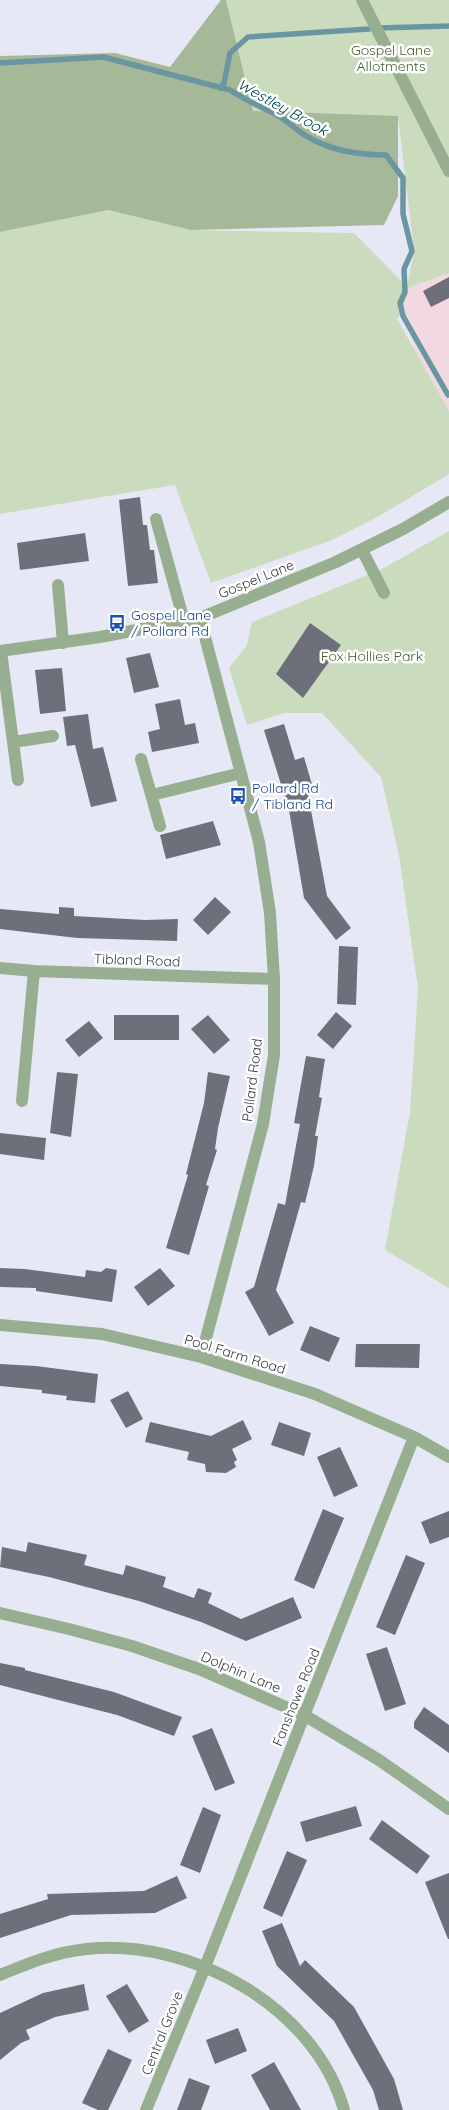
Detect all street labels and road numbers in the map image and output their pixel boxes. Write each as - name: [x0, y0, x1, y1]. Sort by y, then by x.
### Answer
- street label: Gospel Lane: [215, 556, 297, 602]
- street label: Tibland Road: [93, 949, 181, 971]
- street label: Pollard Road: [238, 1037, 266, 1123]
- street label: Pool Farm Road: [182, 1330, 288, 1378]
- street label: Fanshawe Road: [268, 1645, 324, 1749]
- street label: Dolphin Lane: [198, 1647, 284, 1697]
- street label: Central Grove: [137, 1988, 187, 2078]

